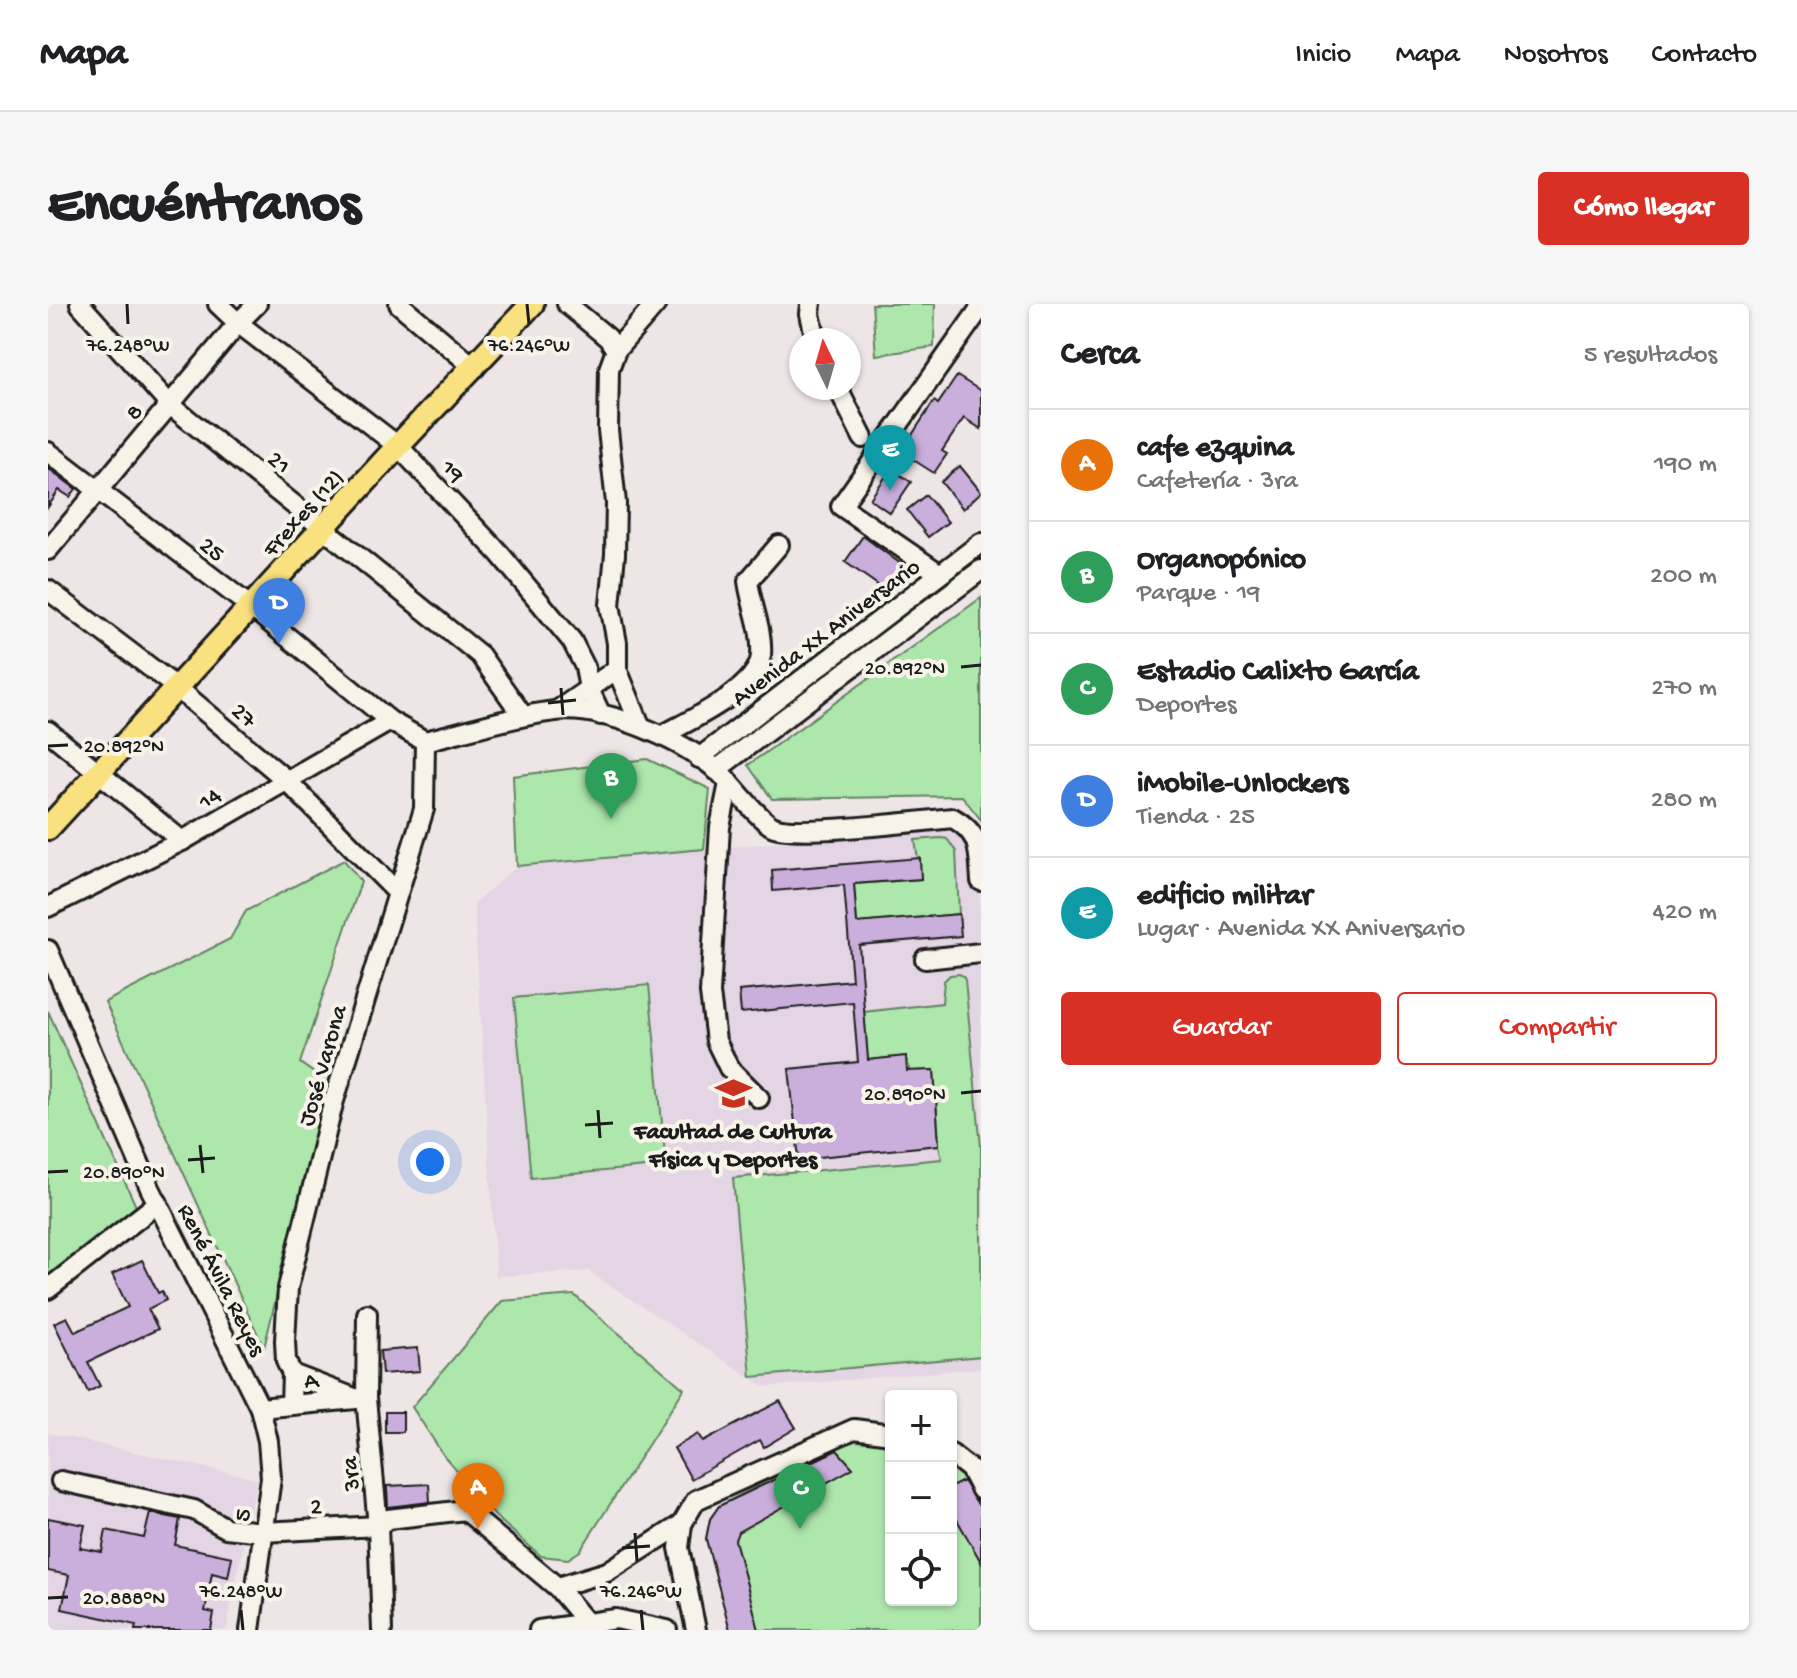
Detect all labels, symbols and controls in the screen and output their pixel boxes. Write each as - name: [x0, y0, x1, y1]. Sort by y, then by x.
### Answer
- text: Mapa: [40, 33, 127, 77]
- text: Inicio: [1295, 39, 1351, 72]
- text: Mapa: [1395, 39, 1460, 72]
- text: Nosotros: [1504, 39, 1608, 72]
- text: Contacto: [1652, 39, 1757, 72]
- button: Cómo llegar: [1538, 172, 1749, 245]
- text: Encuéntranos: [48, 175, 360, 241]
- north arrow: [789, 328, 861, 400]
- text: 76.248°W: [85, 336, 170, 359]
- text: 76.246°W: [487, 336, 570, 359]
- text: Cerca: [1061, 336, 1139, 376]
- text: 5 resultados: [1584, 341, 1717, 372]
- street label: 8: [120, 399, 151, 427]
- pin: E: [864, 425, 916, 491]
- text: cafe ezquina: [1137, 432, 1294, 467]
- street label: 21: [260, 446, 295, 482]
- text: A: [1079, 450, 1095, 481]
- text: 190 m: [1654, 450, 1717, 481]
- street label: 19: [433, 454, 469, 490]
- street label: Frexes (12): [257, 465, 351, 565]
- text: Cafetería · 3ra: [1137, 467, 1298, 498]
- street label: 25: [192, 532, 229, 570]
- text: Organopónico: [1137, 544, 1306, 579]
- street label: Avenida XX Aniversario: [727, 553, 927, 714]
- text: B: [1080, 562, 1094, 593]
- text: 200 m: [1650, 562, 1717, 593]
- pin: D: [253, 578, 305, 644]
- text: Parque · 19: [1137, 579, 1260, 610]
- text: Estadio Calixto García: [1137, 656, 1419, 691]
- text: 20.892°N: [865, 659, 945, 682]
- text: C: [1080, 674, 1094, 705]
- text: 270 m: [1651, 674, 1717, 705]
- text: Deportes: [1137, 691, 1236, 722]
- street label: 27: [224, 698, 262, 736]
- text: 20.892°N: [84, 737, 164, 760]
- pin: B: [585, 753, 637, 819]
- text: iMobile-Unlockers: [1137, 768, 1348, 803]
- street label: 14: [193, 782, 228, 818]
- text: D: [1079, 786, 1095, 817]
- text: 280 m: [1651, 786, 1717, 817]
- text: Tienda · 25: [1137, 803, 1255, 834]
- text: edificio militar: [1137, 880, 1312, 915]
- text: E: [1079, 898, 1095, 929]
- text: 420 m: [1653, 898, 1717, 929]
- text: Lugar · Avenida XX Aniversario: [1137, 915, 1465, 946]
- button: Guardar: [1061, 992, 1381, 1065]
- button: Compartir: [1397, 992, 1717, 1065]
- street label: José Varona: [293, 1002, 356, 1130]
- school or university icon: Facultad de Cultura Física y Deportes: [714, 1074, 752, 1112]
- text: 20.890°N: [864, 1085, 946, 1108]
- place label: Facultad de Cultura Física y Deportes: [633, 1119, 834, 1176]
- your location: [410, 1142, 450, 1182]
- text: 20.890°N: [83, 1163, 165, 1186]
- street label: René Ávila Reyes: [169, 1200, 271, 1362]
- street label: A: [303, 1367, 321, 1398]
- map controls: [885, 1390, 957, 1606]
- button: +: [885, 1390, 957, 1462]
- street label: 3ra: [336, 1455, 369, 1493]
- button: −: [885, 1462, 957, 1534]
- pin: A: [452, 1463, 504, 1529]
- pin: C: [774, 1463, 826, 1529]
- street label: 2: [310, 1494, 323, 1523]
- street label: 5: [229, 1507, 260, 1524]
- button: locate: [885, 1534, 957, 1606]
- text: 76.248°W: [198, 1582, 283, 1605]
- text: 76.246°W: [599, 1582, 682, 1605]
- text: 20.888°N: [83, 1589, 165, 1612]

